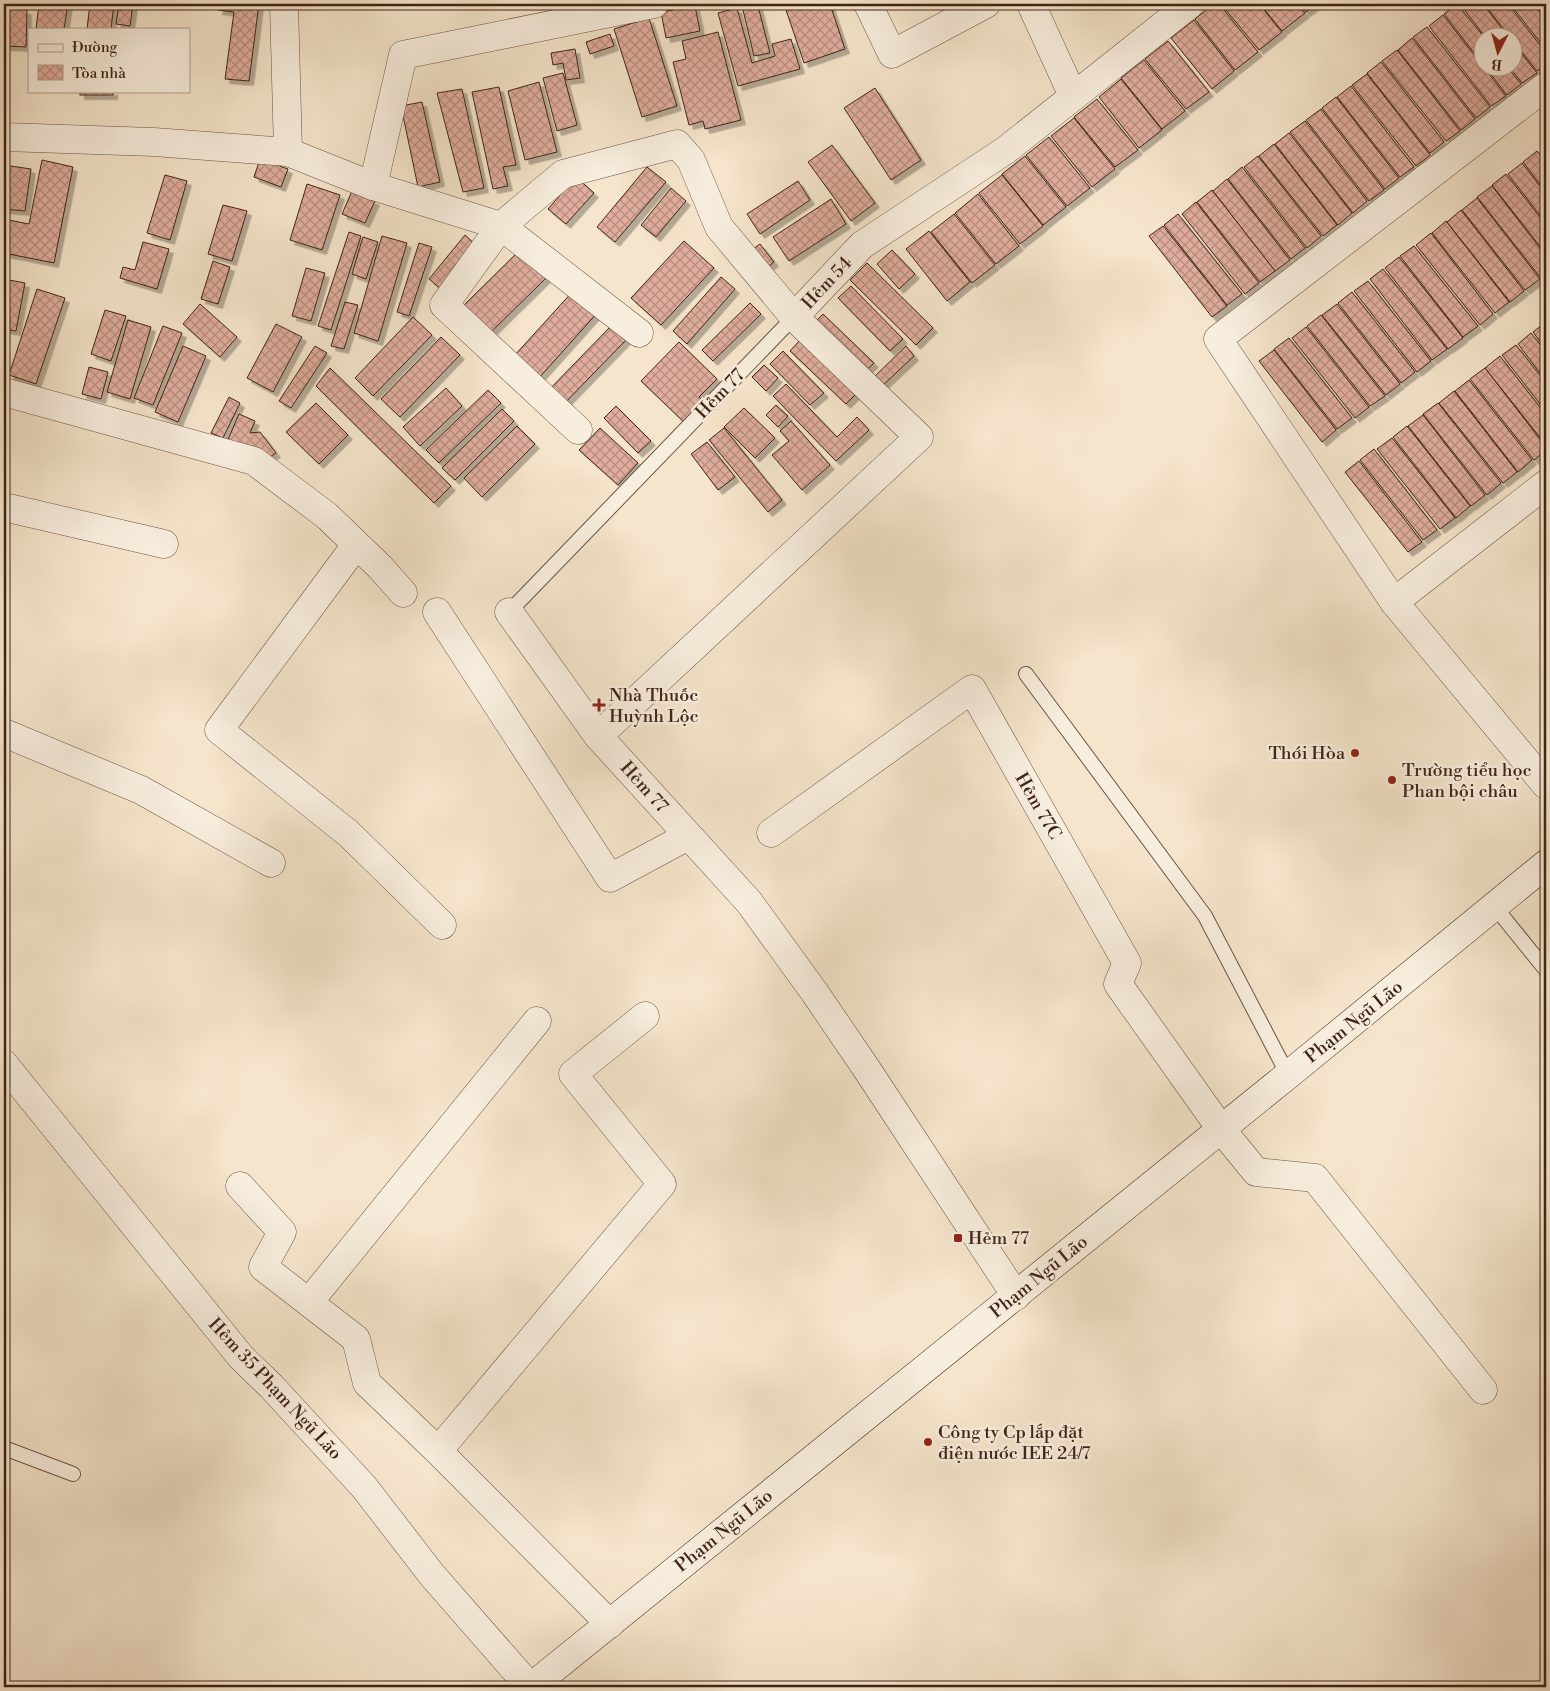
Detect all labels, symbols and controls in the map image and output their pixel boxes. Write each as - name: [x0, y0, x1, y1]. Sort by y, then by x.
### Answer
- legend: [28, 28, 190, 92]
- north arrow: [1472, 28, 1522, 78]
- text: Đường: [72, 38, 118, 57]
- text: B: [1491, 54, 1503, 73]
- text: Tòa nhà: [72, 64, 126, 83]
- street label: Hẻm 54: [797, 252, 857, 314]
- street label: Hẻm 77: [690, 364, 750, 424]
- place label: Nhà Thuốc Huỳnh Lộc: [609, 684, 699, 728]
- marker: Nhà Thuốc Huỳnh Lộc: [593, 699, 605, 711]
- place label: Thới Hòa: [1269, 742, 1346, 765]
- marker: Thới Hòa: [1349, 747, 1361, 759]
- street label: Hẻm 77: [615, 757, 673, 817]
- place label: Trường tiểu học Phan bội châu: [1402, 759, 1532, 803]
- street label: Hẻm 77C: [1010, 768, 1066, 844]
- marker: Trường tiểu học Phan bội châu: [1386, 774, 1398, 786]
- street label: Phạm Ngũ Lão: [1300, 975, 1408, 1069]
- place label: Hẻm 77: [968, 1227, 1029, 1250]
- street label: Phạm Ngũ Lão: [985, 1230, 1093, 1324]
- marker: Hẻm 77: [952, 1232, 964, 1244]
- street label: Hẻm 35 Phạm Ngũ Lão: [203, 1313, 347, 1465]
- place label: Công ty Cp lắp đặt điện nước IEE 24/7: [938, 1421, 1091, 1465]
- marker: Công ty Cp lắp đặt điện nước IEE 24/7: [922, 1436, 934, 1448]
- street label: Phạm Ngũ Lão: [670, 1484, 778, 1578]

